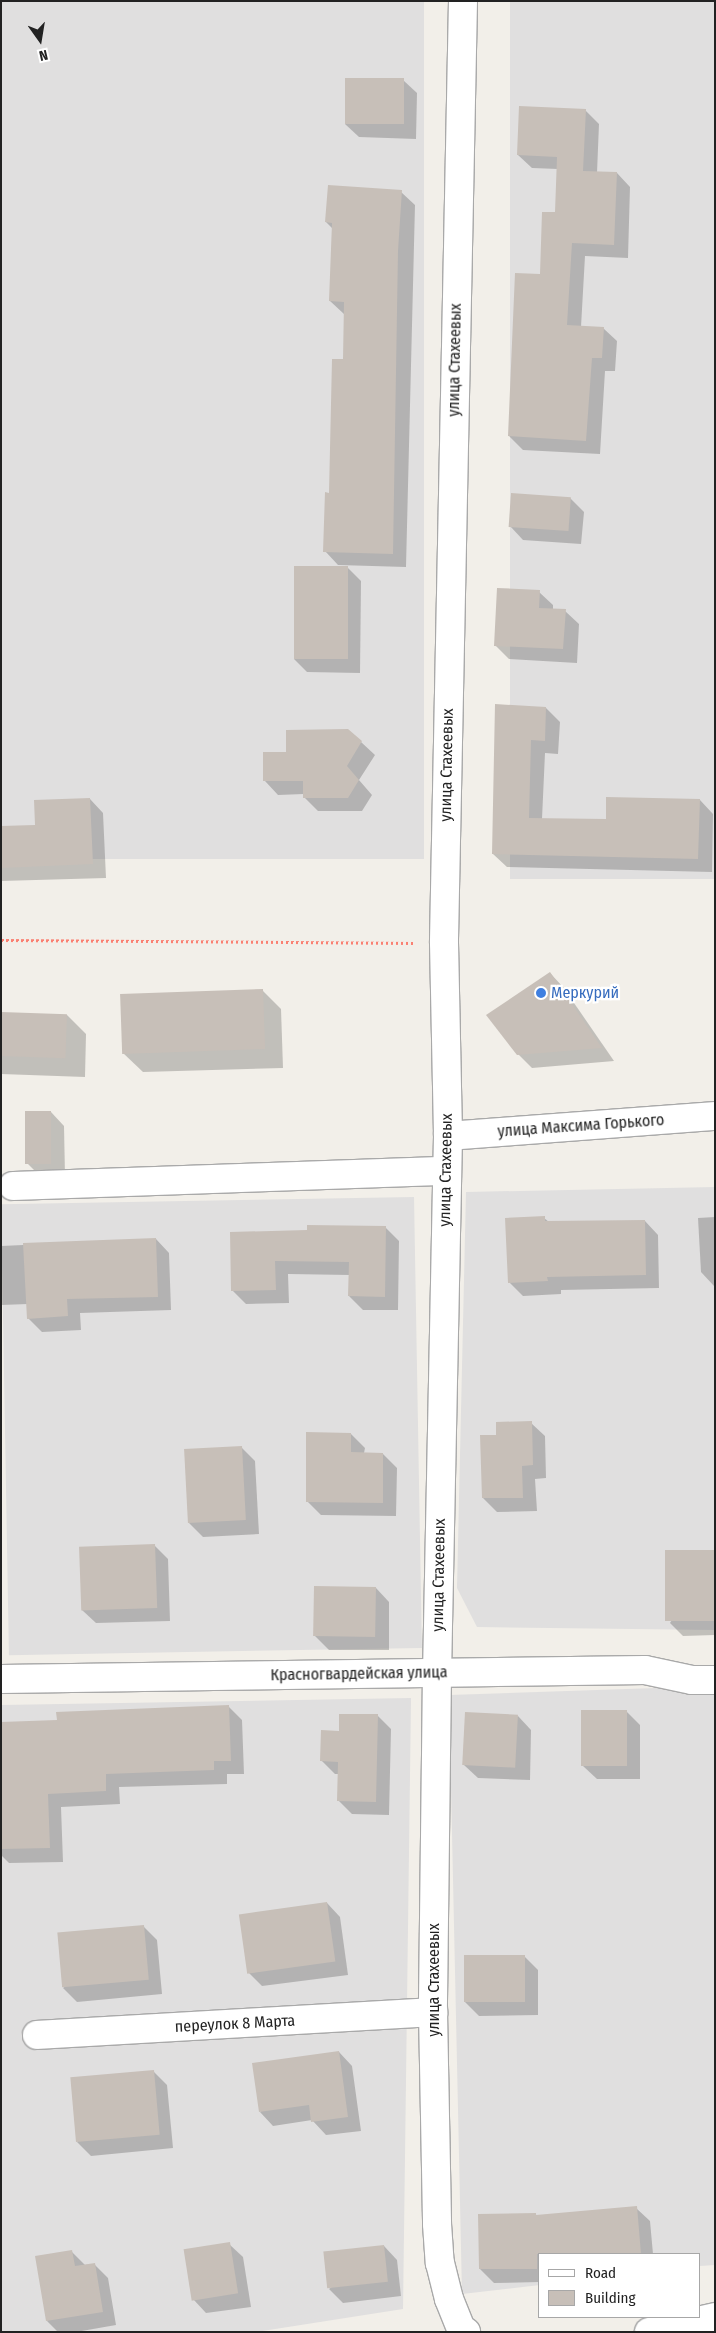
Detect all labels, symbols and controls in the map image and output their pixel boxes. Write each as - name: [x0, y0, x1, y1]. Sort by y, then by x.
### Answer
- north arrow: [15, 15, 65, 65]
- text: N: [37, 46, 49, 64]
- street label: улица Стахеевых: [444, 303, 466, 417]
- street label: улица Стахеевых: [436, 708, 458, 822]
- place label: Меркурий: [551, 983, 619, 1003]
- marker: Меркурий: [535, 987, 547, 999]
- street label: улица Максима Горького: [497, 1111, 665, 1141]
- street label: улица Стахеевых: [435, 1113, 457, 1227]
- street label: улица Стахеевых: [428, 1518, 450, 1632]
- street label: Красногвардейская улица: [270, 1663, 448, 1685]
- street label: улица Стахеевых: [424, 1923, 444, 2037]
- street label: переулок 8 Марта: [174, 2011, 296, 2037]
- legend: [538, 2253, 701, 2318]
- text: Road: [585, 2264, 616, 2282]
- text: Building: [585, 2289, 636, 2307]

